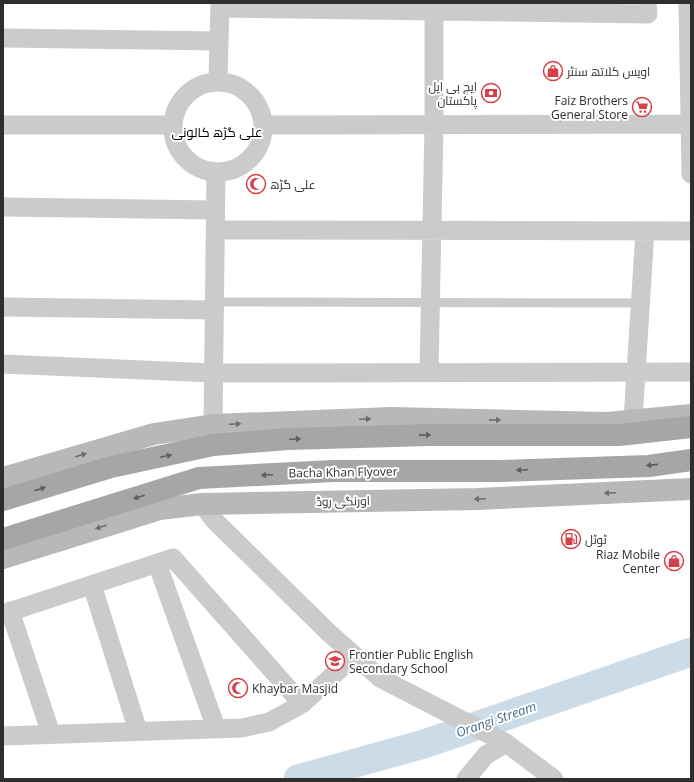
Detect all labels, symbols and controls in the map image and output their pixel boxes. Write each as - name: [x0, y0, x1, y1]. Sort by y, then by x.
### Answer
- shop icon: اویس کلاتھ سنٹر: [542, 60, 564, 82]
- place label: اویس کلاتھ سنٹر: [566, 63, 650, 80]
- place label: ایچ بی ایل پاکستان: [428, 78, 478, 110]
- bank icon: ایچ بی ایل پاکستان: [480, 82, 502, 104]
- place label: Faiz Brothers General Store: [551, 92, 628, 123]
- supermarket icon: Faiz Brothers General Store: [631, 96, 653, 118]
- district label: علی گڑھ کالونی: [172, 123, 262, 141]
- mosque icon: علی گڑھ: [245, 173, 267, 195]
- place label: علی گڑھ: [270, 176, 316, 193]
- one-way arrow: [359, 416, 371, 423]
- one-way arrow: [489, 417, 501, 424]
- one-way arrow: [229, 421, 242, 427]
- one-way arrow: [419, 432, 431, 439]
- one-way arrow: [289, 436, 302, 442]
- one-way arrow: [75, 452, 87, 458]
- one-way arrow: [160, 452, 172, 458]
- one-way arrow: [646, 462, 658, 468]
- street label: Bacha Khan Flyover: [288, 463, 398, 481]
- one-way arrow: [515, 467, 528, 473]
- one-way arrow: [261, 471, 273, 478]
- one-way arrow: [35, 486, 47, 492]
- one-way arrow: [604, 489, 616, 496]
- street label: اورنگی روڈ: [316, 492, 370, 510]
- one-way arrow: [133, 494, 145, 500]
- one-way arrow: [474, 496, 486, 503]
- one-way arrow: [95, 524, 107, 530]
- fuel station icon: ٹوٹل: [560, 528, 582, 550]
- place label: ٹوٹل: [585, 531, 608, 548]
- place label: Riaz Mobile Center: [596, 546, 660, 577]
- shop icon: Riaz Mobile Center: [663, 550, 685, 572]
- place label: Frontier Public English Secondary School: [349, 646, 473, 677]
- school or university icon: Frontier Public English Secondary School: [324, 650, 346, 672]
- mosque icon: Khaybar Masjid: [227, 677, 249, 699]
- place label: Khaybar Masjid: [252, 680, 338, 697]
- water label: Orangi Stream: [453, 697, 539, 741]

